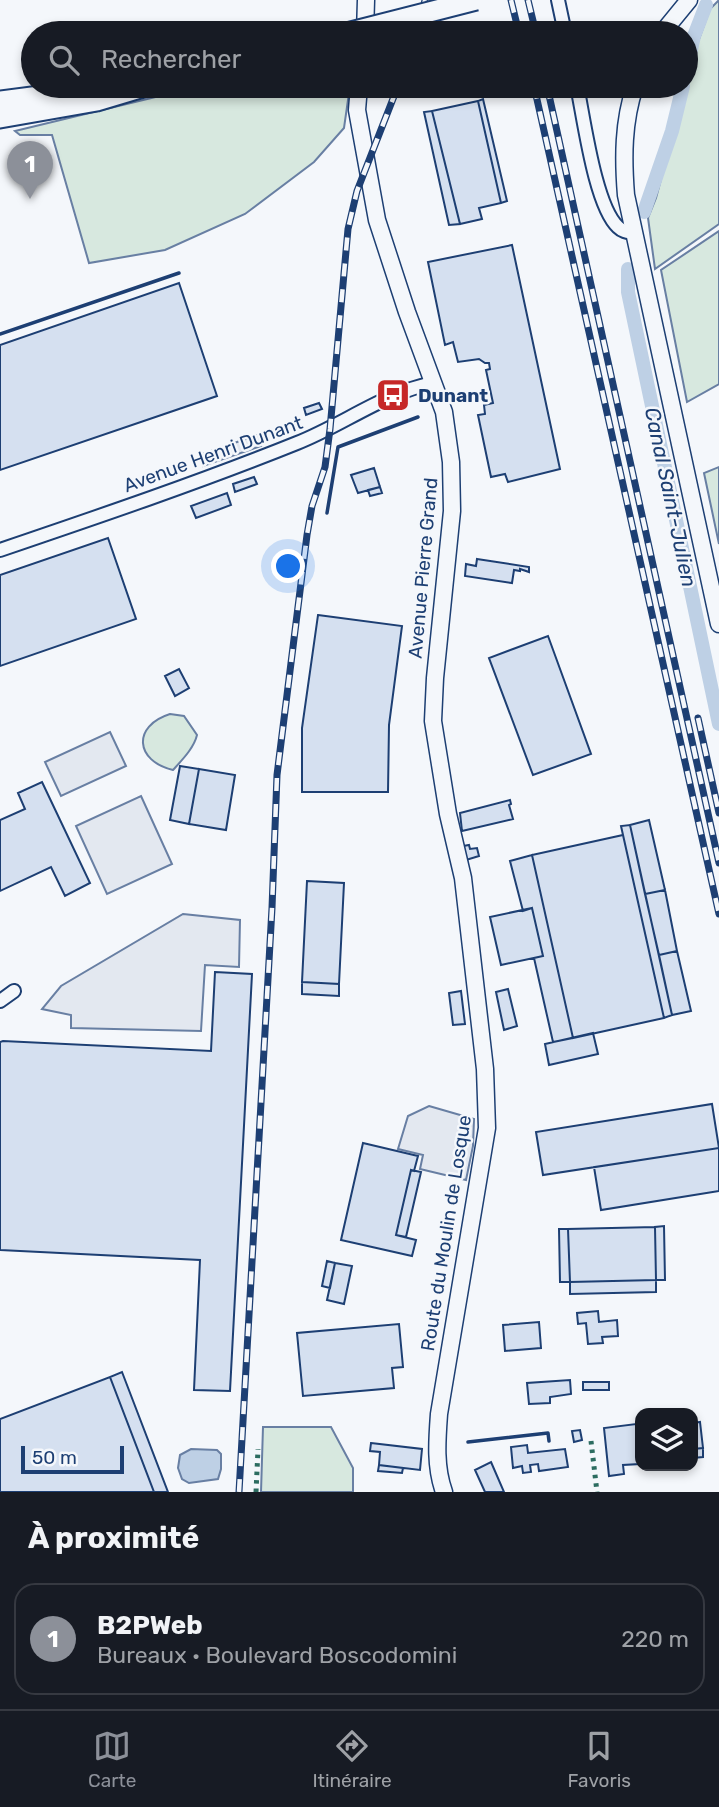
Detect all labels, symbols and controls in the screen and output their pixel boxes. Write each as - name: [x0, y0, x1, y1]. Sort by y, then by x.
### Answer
- search box: [21, 21, 698, 98]
- icon: search: [45, 41, 83, 79]
- text: Rechercher: [101, 44, 241, 75]
- pin: 1: [7, 141, 53, 199]
- bus stop icon: Dunant: [374, 376, 412, 414]
- place label: Dunant: [418, 384, 488, 407]
- water label: Canal Saint-Julien: [640, 405, 702, 589]
- street label: Avenue Henri Dunant: [120, 411, 306, 497]
- street label: Avenue Pierre Grand: [404, 477, 442, 659]
- your location: [271, 549, 305, 583]
- street label: Route du Moulin de Losque: [416, 1113, 476, 1353]
- map controls: [635, 1408, 698, 1471]
- button: layers: [635, 1408, 698, 1471]
- scale bar: [21, 1443, 124, 1475]
- text: 50 m: [32, 1446, 77, 1469]
- text: À proximité: [28, 1520, 199, 1556]
- text: B2PWeb: [97, 1610, 203, 1641]
- text: 1: [47, 1625, 59, 1653]
- text: 220 m: [621, 1625, 689, 1653]
- text: Bureaux · Boulevard Boscodomini: [97, 1641, 457, 1669]
- tab: Carte: [88, 1727, 136, 1792]
- tab: Itinéraire: [312, 1727, 392, 1792]
- tab: Favoris: [568, 1727, 631, 1792]

